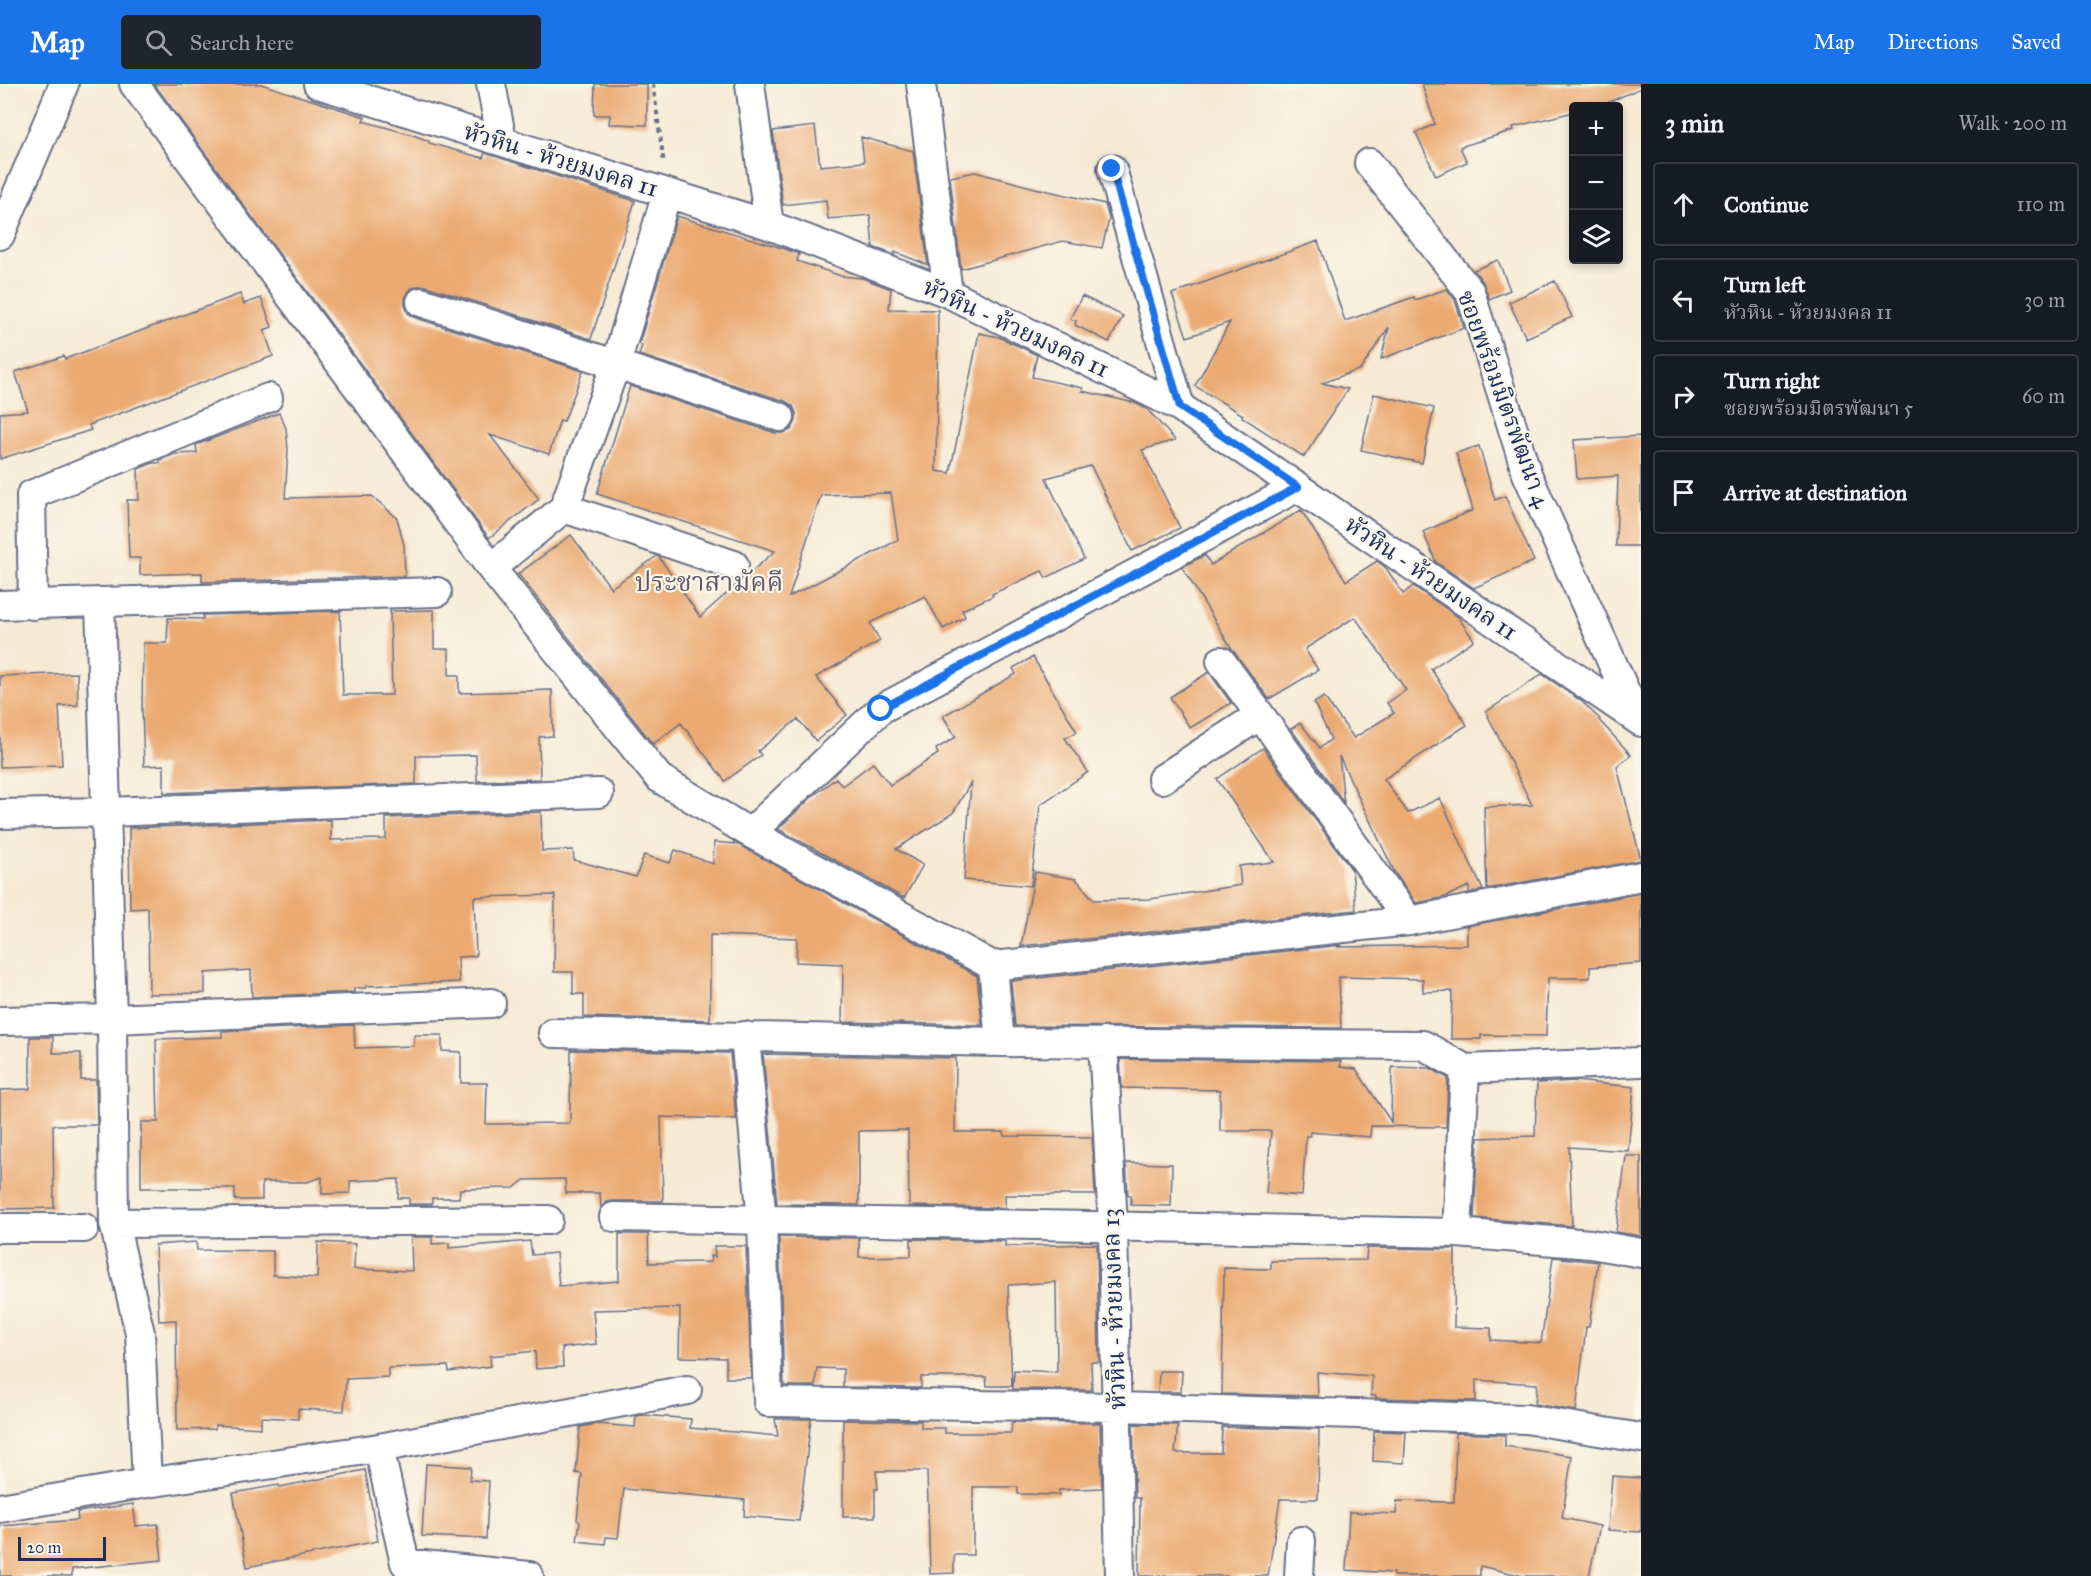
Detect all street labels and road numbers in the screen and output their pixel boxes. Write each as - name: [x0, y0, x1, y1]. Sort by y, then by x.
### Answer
- street label: หัวหิน - ห้วยมงคล 11: [460, 116, 662, 204]
- street label: หัวหิน - ห้วยมงคล 11: [918, 272, 1114, 384]
- street label: ซอยพร้อมมิตรพัฒนา 4: [1451, 286, 1557, 512]
- street label: หัวหิน - ห้วยมงคล 11: [1339, 509, 1523, 647]
- street label: หัวหิน - ห้วยมงคล 13: [1095, 1208, 1133, 1410]

